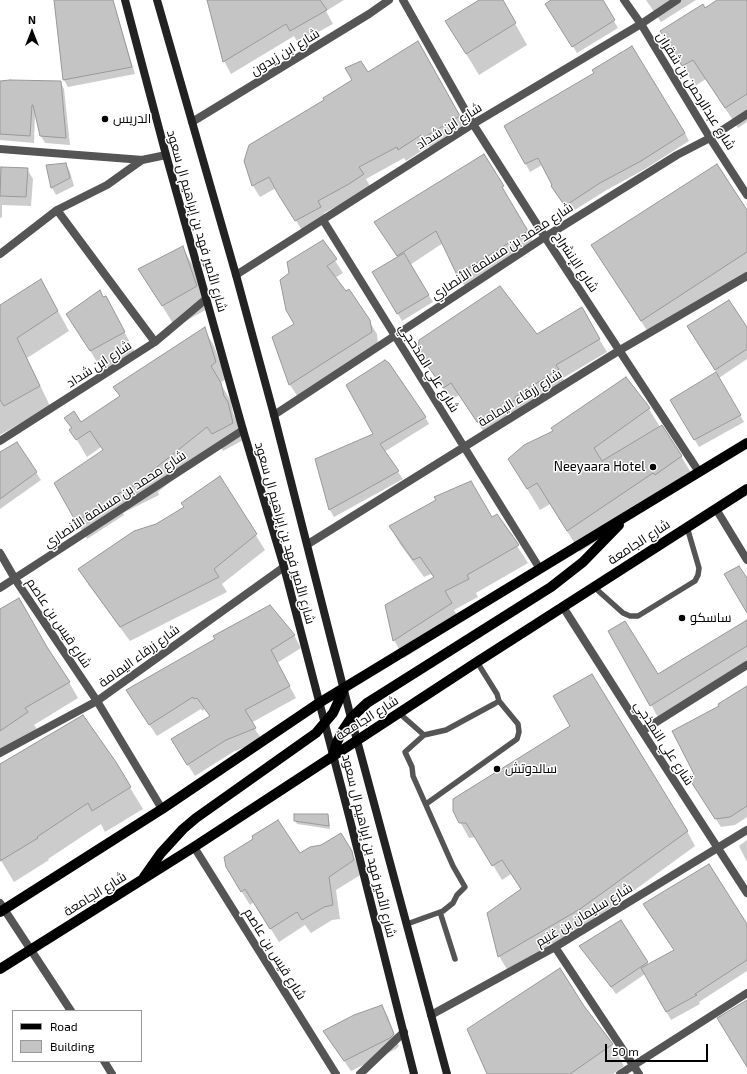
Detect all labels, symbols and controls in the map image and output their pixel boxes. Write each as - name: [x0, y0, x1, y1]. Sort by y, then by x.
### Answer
- north arrow: [12, 12, 52, 52]
- text: N: [28, 13, 36, 26]
- street label: شارع ابن زيدون: [248, 25, 322, 79]
- street label: شارع عبدالرحمن بن شقران: [653, 29, 739, 153]
- street label: شارع ابن شداد: [413, 100, 485, 152]
- place label: الدريس: [113, 111, 151, 127]
- marker: الدريس: [100, 114, 110, 124]
- street label: شارع الأمير فهد بن إبراهيم ال سعود: [164, 128, 230, 314]
- street label: شارع محمد بن مسلمة الأنصاري: [428, 199, 576, 303]
- street label: شارع الإنشراح: [550, 229, 602, 295]
- street label: شارع علي المذحجي: [395, 321, 463, 415]
- street label: شارع ابن شداد: [64, 337, 134, 391]
- street label: شارع زرقاء اليمامة: [475, 366, 565, 430]
- street label: شارع الأمير فهد بن إبراهيم ال سعود: [252, 440, 318, 626]
- street label: شارع محمد بن مسلمة الأنصاري: [41, 447, 189, 551]
- place label: Neeyaara Hotel: [554, 459, 645, 475]
- marker: Neeyaara Hotel: [648, 462, 658, 472]
- street label: شارع الجامعة: [605, 516, 673, 568]
- street label: شارع قيس بن عاصم: [23, 575, 95, 671]
- place label: ساسكو: [690, 610, 731, 626]
- marker: ساسكو: [677, 613, 687, 623]
- street label: شارع زرقاء اليمامة: [96, 621, 182, 691]
- street label: شارع الجامعة: [333, 693, 401, 743]
- street label: شارع علي النمذجي: [631, 698, 697, 788]
- street label: شارع الأمير فهد بن إبراهيم ال سعود: [339, 753, 399, 939]
- place label: سالدوتش: [505, 761, 557, 777]
- marker: سالدوتش: [492, 764, 502, 774]
- street label: شارع الجامعة: [61, 869, 129, 919]
- street label: شارع سليمان بن غنيم: [533, 880, 635, 950]
- street label: شارع قيس بن عاصم: [241, 905, 309, 1003]
- legend: [12, 1010, 142, 1062]
- text: Road: [50, 1019, 78, 1033]
- scale bar: [607, 1036, 710, 1062]
- text: Building: [50, 1039, 94, 1053]
- text: 50 m: [612, 1044, 639, 1058]

